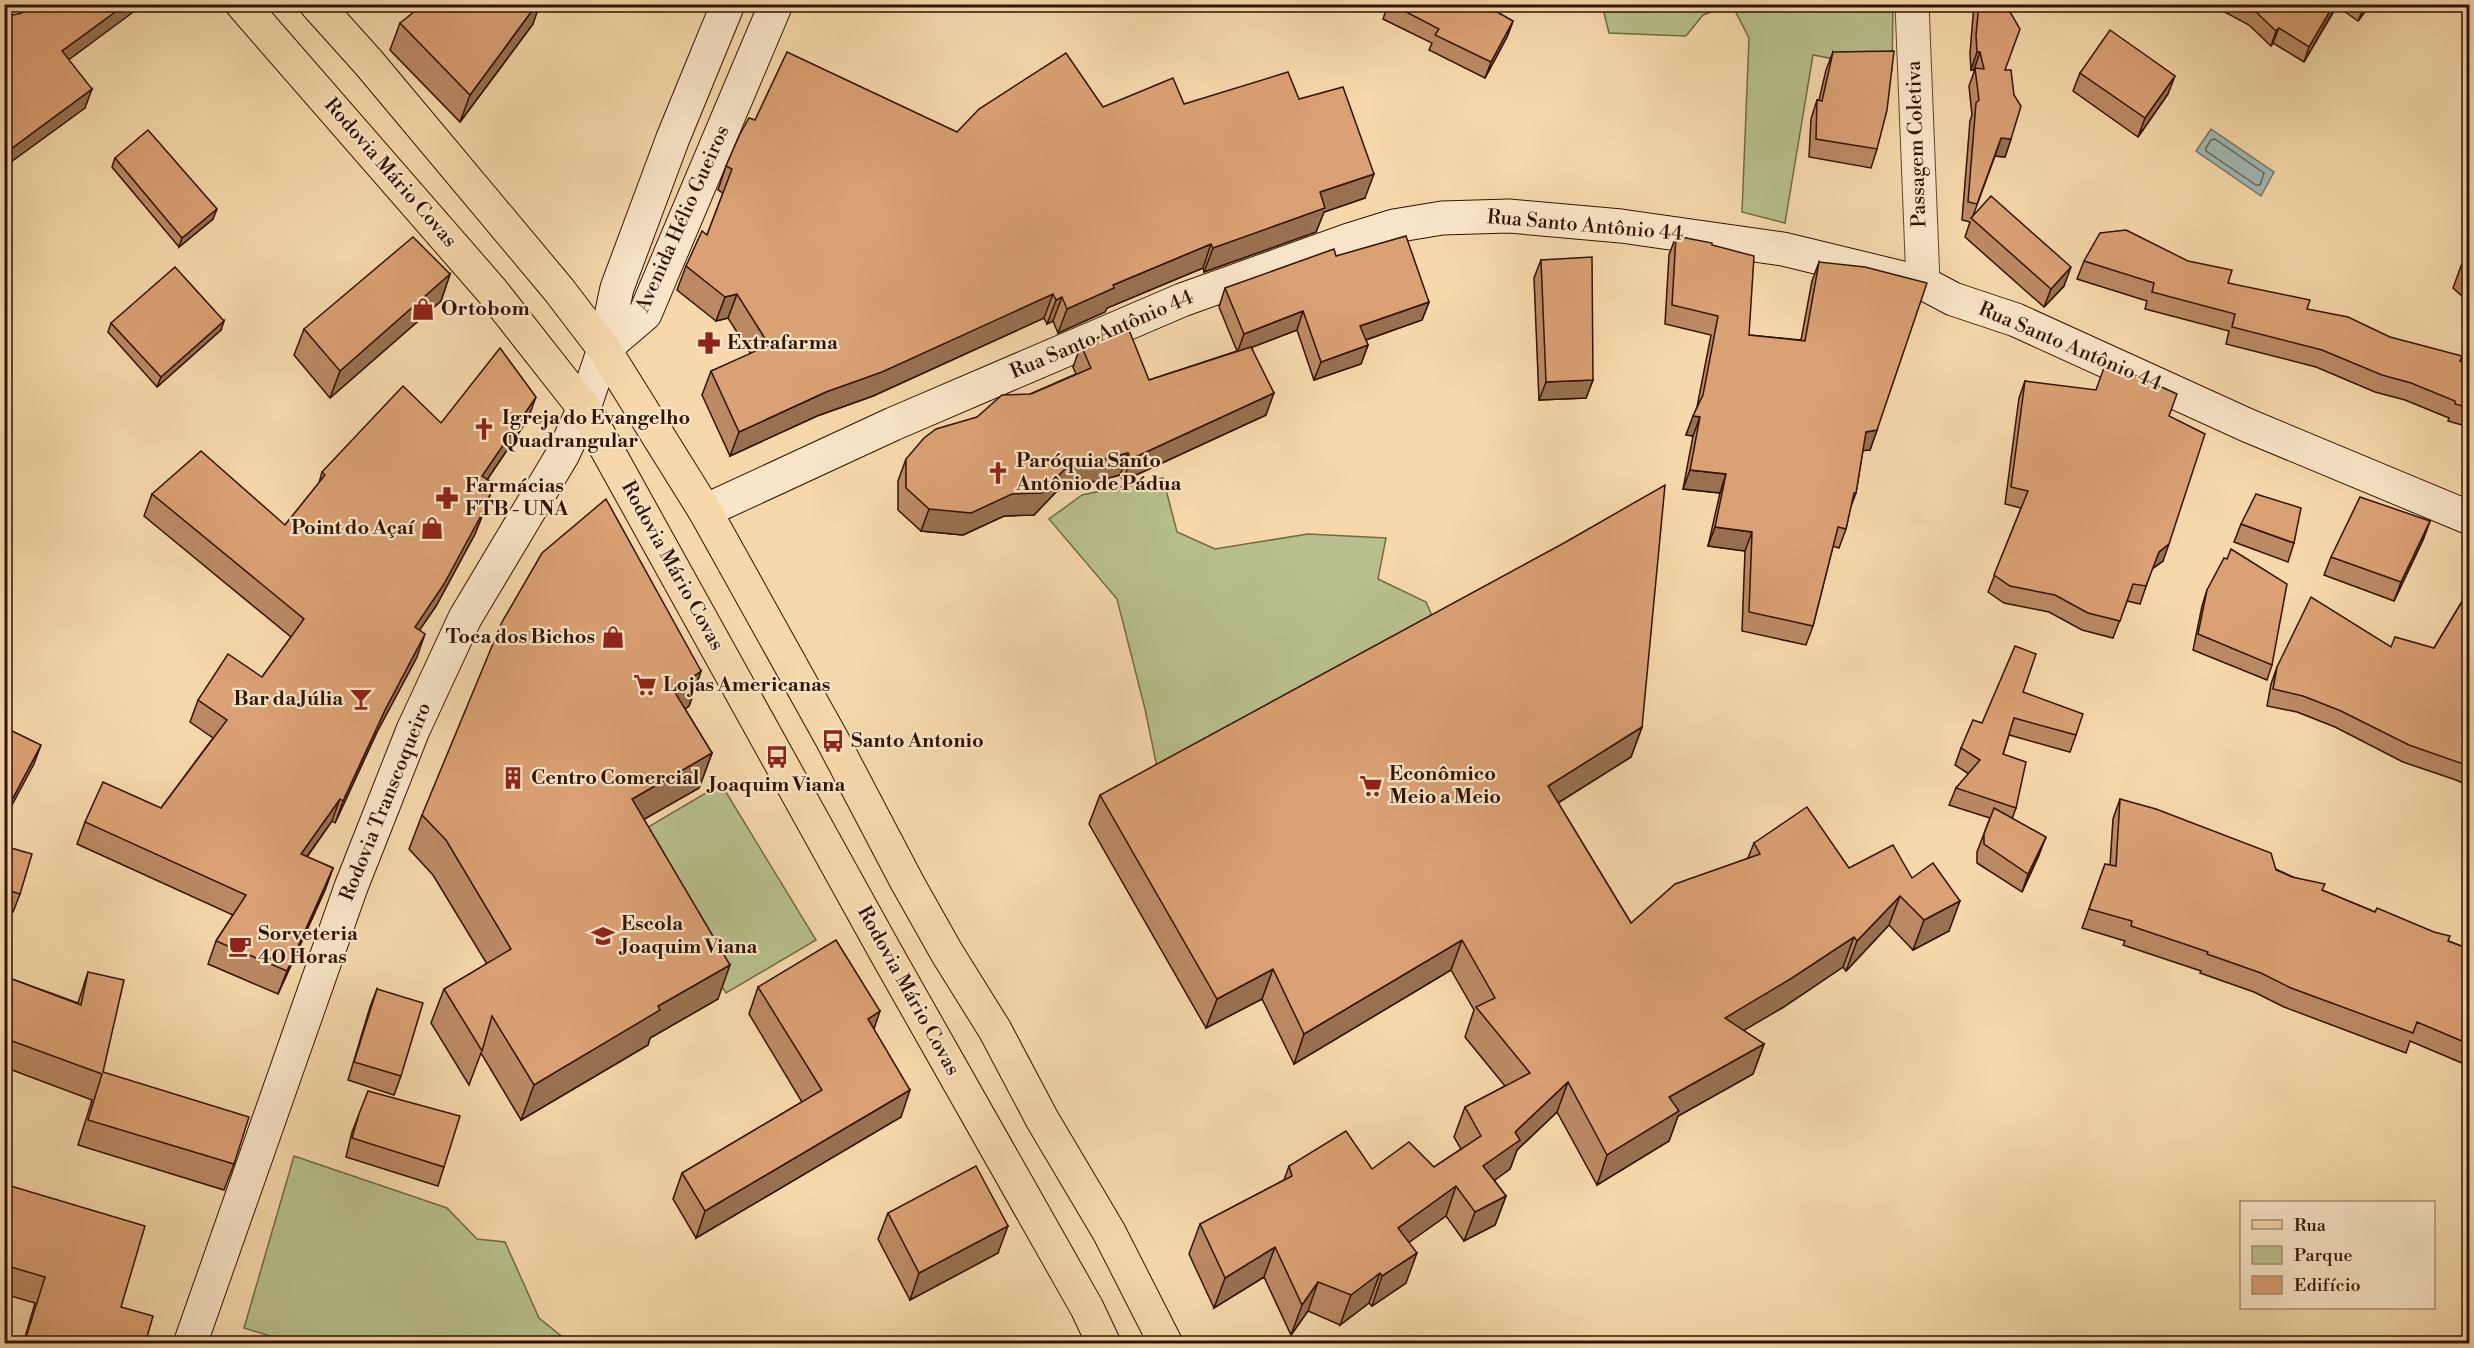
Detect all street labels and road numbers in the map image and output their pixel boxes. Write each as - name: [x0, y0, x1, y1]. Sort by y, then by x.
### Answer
- street label: Passagem Coletiva: [1902, 59, 1932, 228]
- street label: Rodovia Mário Covas: [318, 93, 462, 253]
- street label: Avenida Hélio Gueiros: [630, 122, 735, 317]
- street label: Rua Santo Antônio 44: [1486, 205, 1684, 247]
- street label: Rua Santo Antônio 44: [1006, 285, 1198, 385]
- street label: Rua Santo Antônio 44: [1974, 297, 2166, 397]
- street label: Rodovia Mário Covas: [615, 477, 729, 655]
- street label: Rodovia Transcoqueiro: [335, 699, 437, 905]
- street label: Rodovia Mário Covas: [851, 902, 965, 1080]

